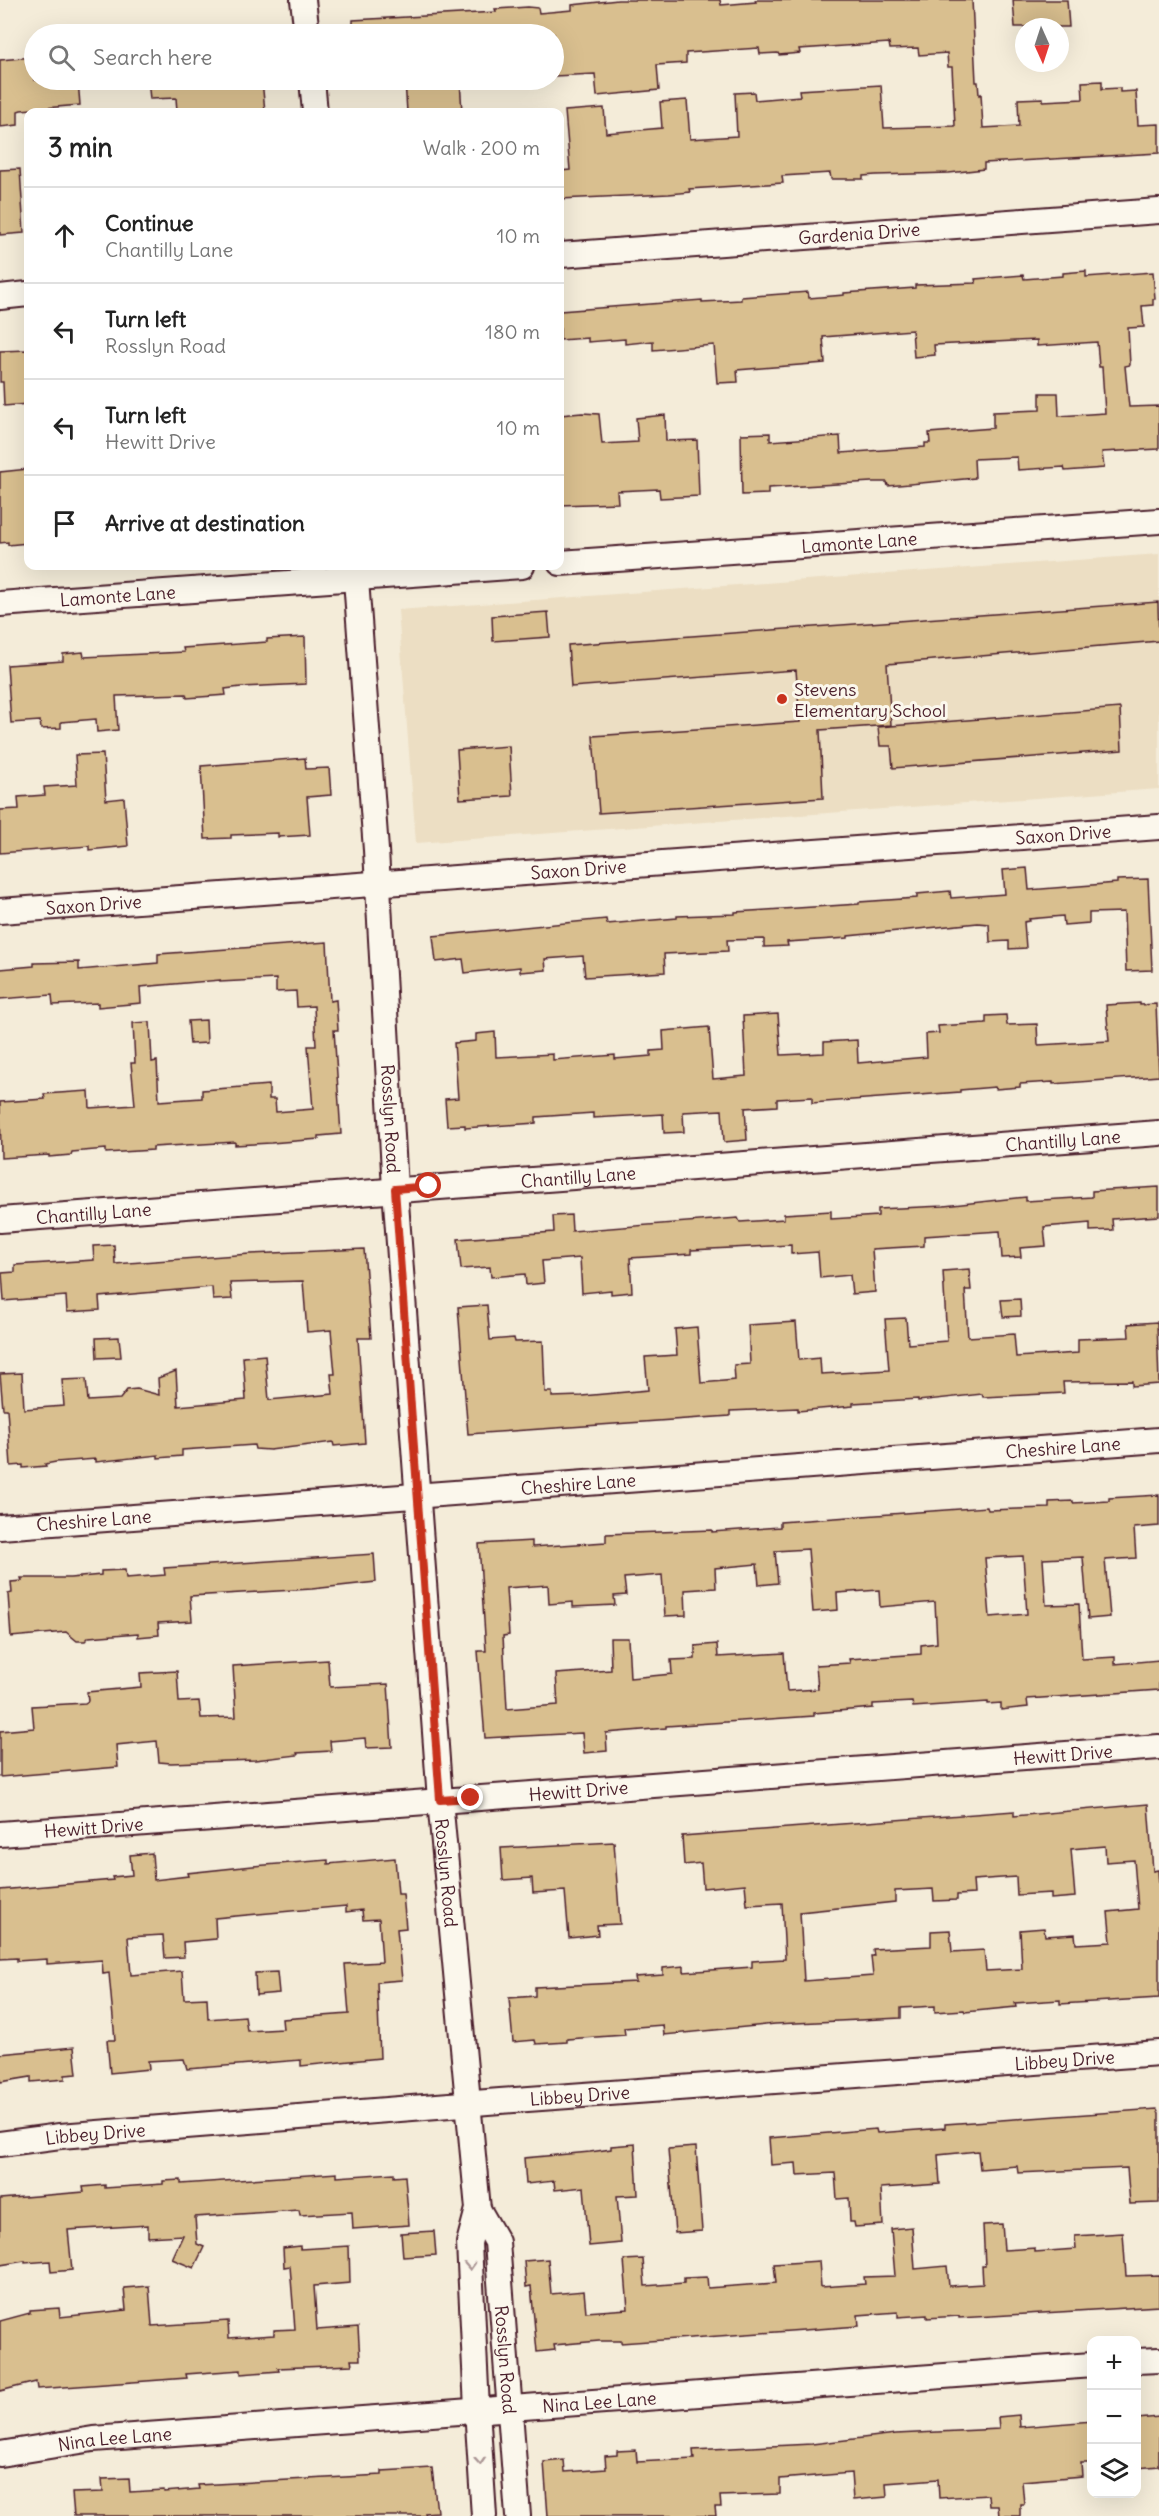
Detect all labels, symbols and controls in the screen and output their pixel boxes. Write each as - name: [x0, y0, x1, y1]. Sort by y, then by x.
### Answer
- north arrow: [1015, 18, 1069, 72]
- search box: [24, 24, 564, 90]
- icon: search: [45, 41, 78, 74]
- text: Search here: [93, 43, 212, 71]
- text: 3 min: [48, 131, 113, 164]
- text: Walk · 200 m: [423, 135, 540, 160]
- text: Continue: [105, 209, 194, 237]
- street label: Gardenia Drive: [797, 217, 921, 249]
- icon: ahead: [48, 219, 81, 252]
- text: 10 m: [497, 223, 540, 248]
- text: Chantilly Lane: [105, 237, 233, 262]
- text: Turn left: [105, 305, 186, 333]
- icon: left: [48, 315, 81, 348]
- text: 180 m: [485, 319, 540, 344]
- text: Rosslyn Road: [105, 333, 226, 358]
- text: Turn left: [105, 401, 186, 429]
- icon: left: [48, 411, 81, 444]
- text: 10 m: [497, 415, 540, 440]
- text: Hewitt Drive: [105, 429, 216, 454]
- icon: arrive: [48, 507, 81, 540]
- text: Arrive at destination: [105, 509, 305, 537]
- street label: Lamonte Lane: [801, 526, 918, 558]
- street label: Lamonte Lane: [59, 580, 176, 611]
- place label: Stevens Elementary School: [794, 678, 946, 722]
- marker: Stevens Elementary School: [775, 692, 789, 706]
- street label: Saxon Drive: [1014, 819, 1112, 849]
- street label: Saxon Drive: [530, 854, 627, 884]
- street label: Saxon Drive: [45, 889, 143, 919]
- street label: Rosslyn Road: [377, 1064, 406, 1174]
- street label: Chantilly Lane: [1004, 1124, 1122, 1156]
- street label: Chantilly Lane: [520, 1161, 637, 1192]
- route start: [415, 1172, 441, 1198]
- street label: Chantilly Lane: [35, 1197, 152, 1229]
- street label: Cheshire Lane: [1005, 1431, 1121, 1463]
- street label: Cheshire Lane: [520, 1468, 637, 1499]
- street label: Cheshire Lane: [35, 1504, 152, 1536]
- street label: Hewitt Drive: [1012, 1739, 1114, 1769]
- street label: Hewitt Drive: [528, 1775, 629, 1806]
- route end: [457, 1784, 483, 1810]
- street label: Hewitt Drive: [43, 1812, 144, 1842]
- street label: Rosslyn Road: [430, 1817, 463, 1929]
- street label: Libbey Drive: [1014, 2045, 1116, 2075]
- street label: Libbey Drive: [529, 2080, 631, 2110]
- street label: Libbey Drive: [44, 2118, 146, 2149]
- one-way arrow: [464, 2262, 477, 2271]
- street label: Rosslyn Road: [490, 2304, 522, 2415]
- map controls: [1087, 2336, 1141, 2498]
- button: +: [1087, 2336, 1141, 2390]
- street label: Nina Lee Lane: [541, 2386, 657, 2417]
- button: −: [1087, 2390, 1141, 2444]
- street label: Nina Lee Lane: [56, 2422, 173, 2456]
- button: layers: [1087, 2444, 1141, 2498]
- one-way arrow: [474, 2457, 487, 2466]

